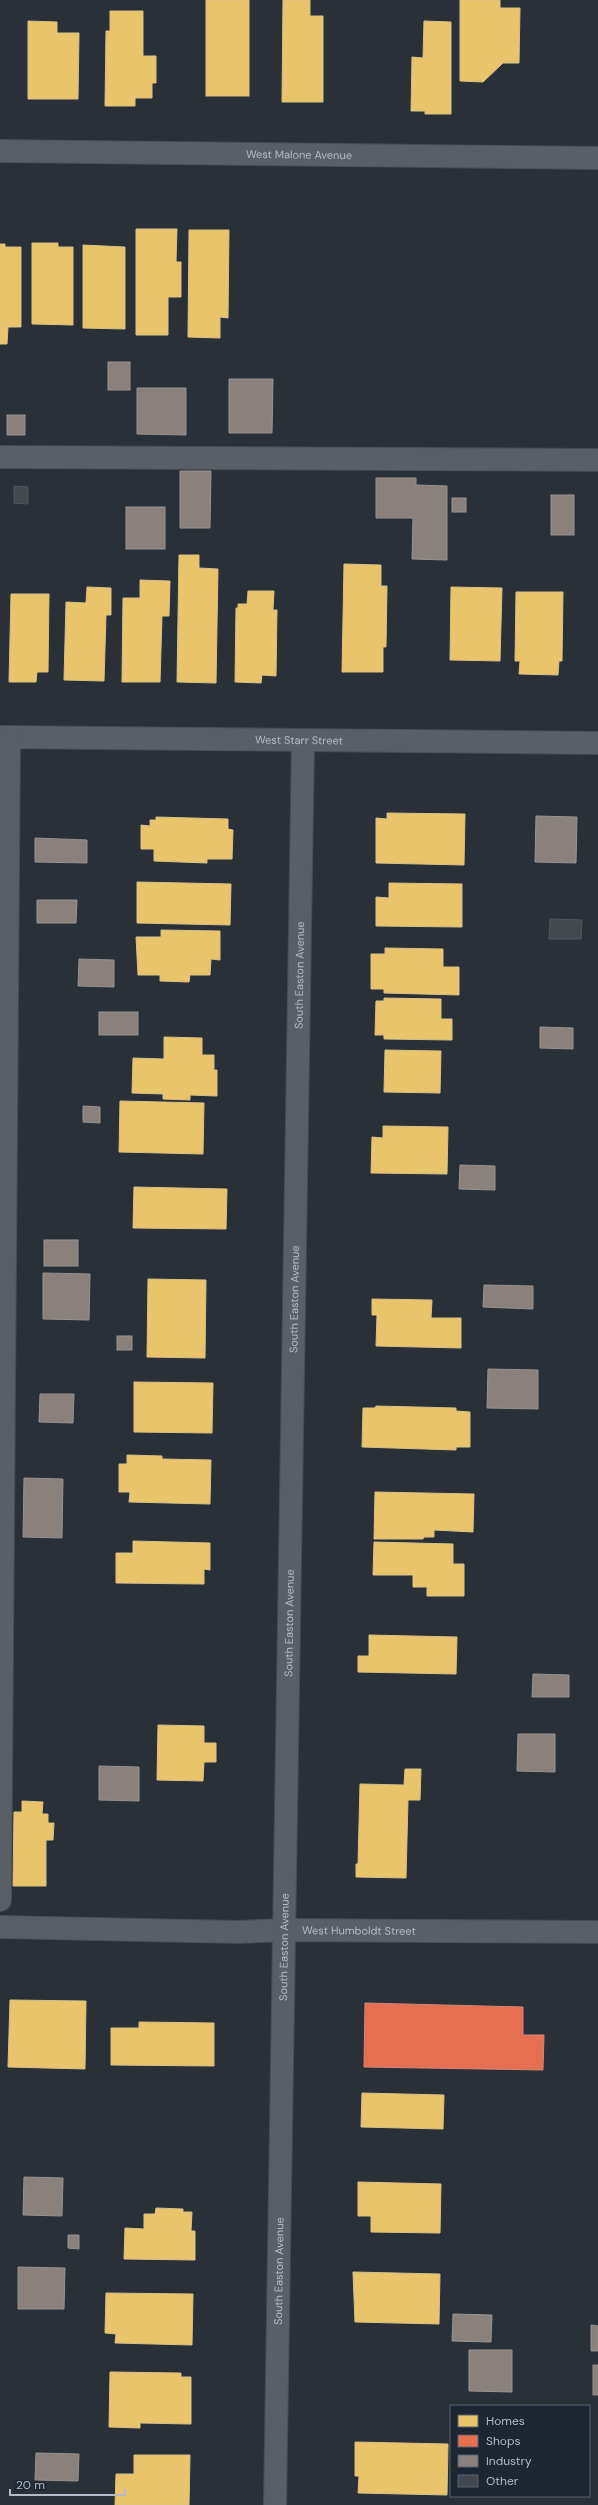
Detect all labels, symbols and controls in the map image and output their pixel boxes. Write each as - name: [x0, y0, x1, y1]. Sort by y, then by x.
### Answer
- street label: West Malone Avenue: [246, 147, 352, 162]
- street label: West Starr Street: [255, 733, 343, 747]
- street label: South Easton Avenue: [291, 921, 307, 1029]
- street label: South Easton Avenue: [286, 1245, 302, 1353]
- street label: South Easton Avenue: [281, 1569, 297, 1677]
- street label: South Easton Avenue: [276, 1893, 292, 2001]
- street label: West Humboldt Street: [302, 1923, 416, 1938]
- street label: South Easton Avenue: [271, 2217, 287, 2325]
- legend: [450, 2405, 590, 2497]
- text: Homes: [486, 2413, 525, 2429]
- text: Shops: [486, 2433, 521, 2449]
- text: Industry: [486, 2453, 532, 2469]
- scale bar: [10, 2471, 125, 2497]
- text: Other: [486, 2473, 519, 2489]
- text: 20 m: [16, 2477, 45, 2493]

